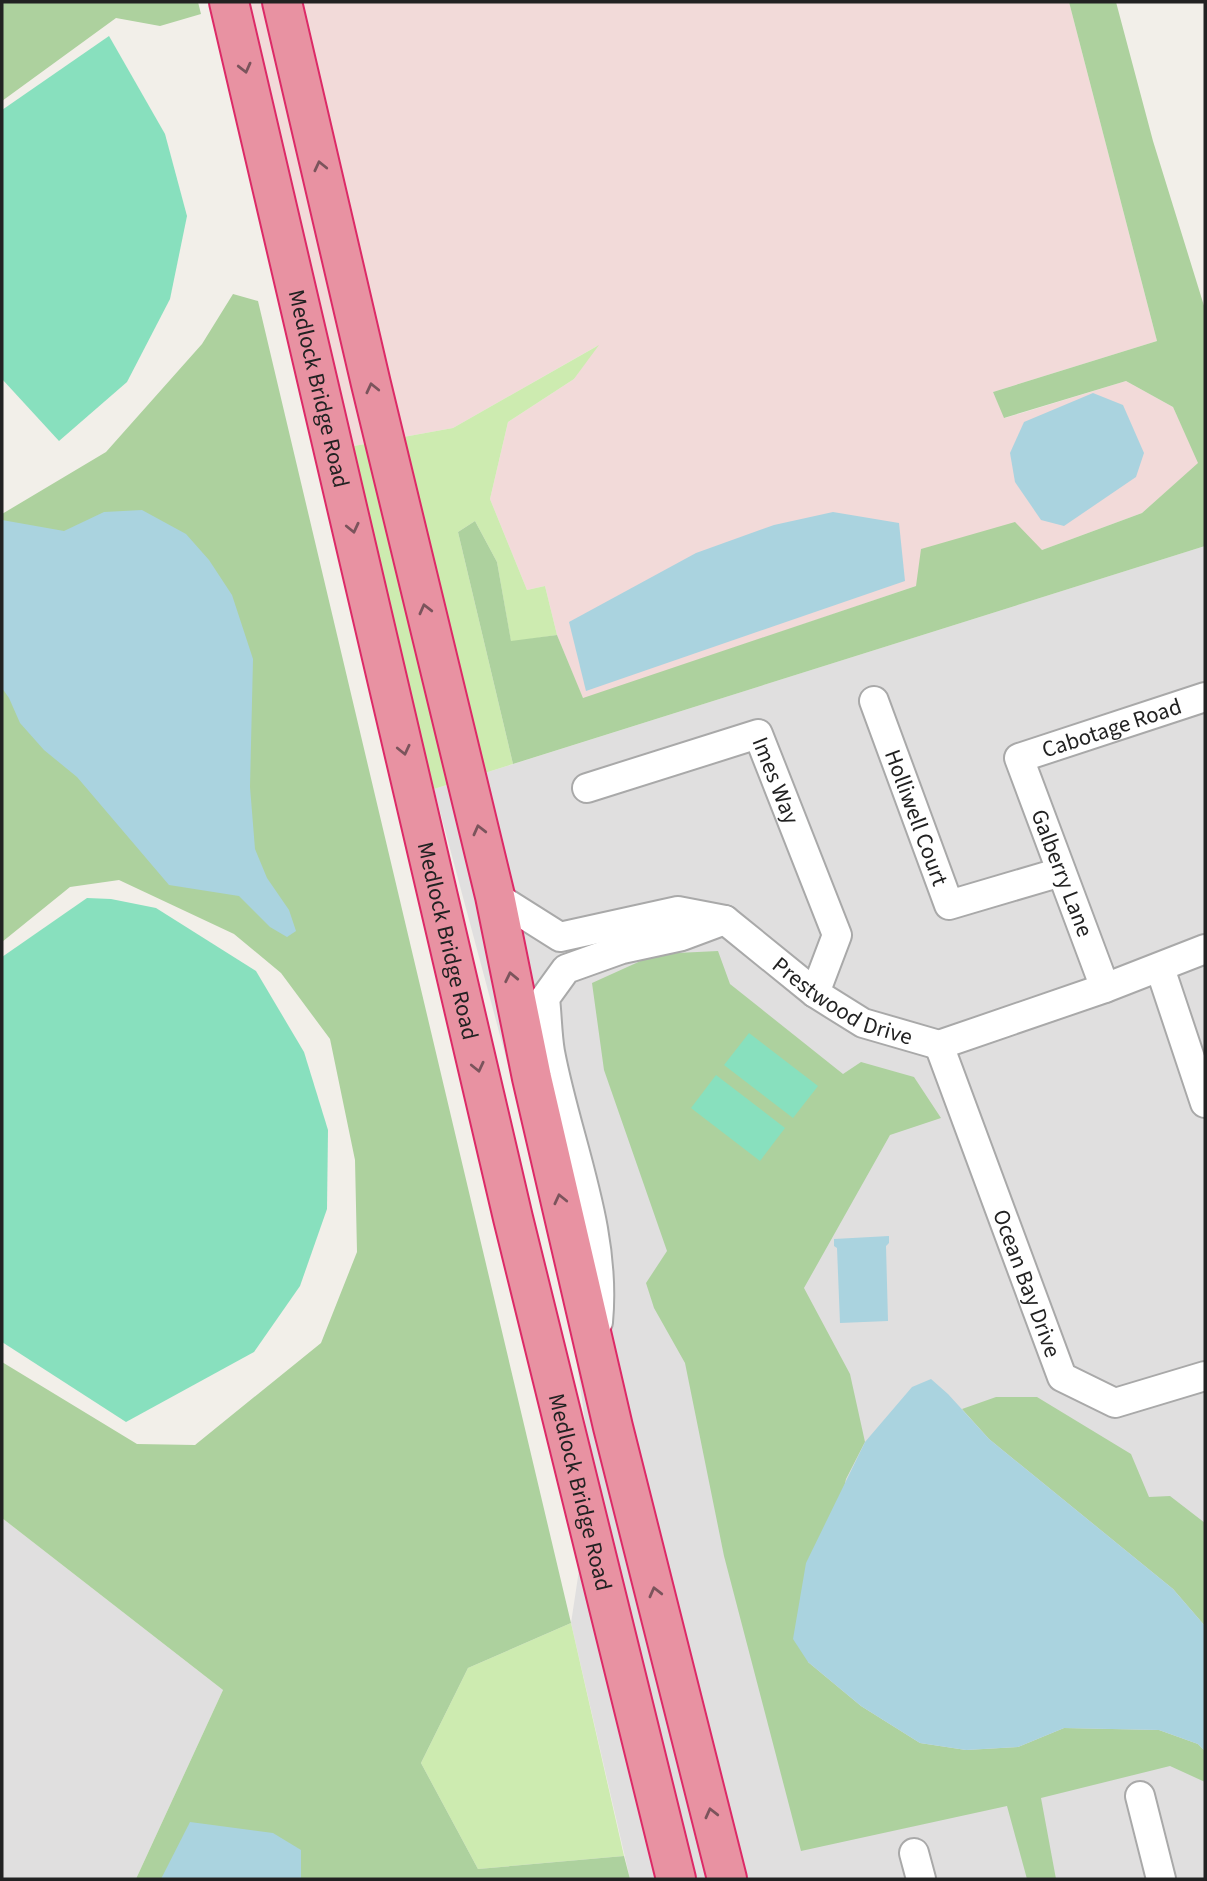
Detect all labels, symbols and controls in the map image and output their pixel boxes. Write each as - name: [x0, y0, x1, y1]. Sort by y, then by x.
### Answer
- one-way arrow: [237, 62, 251, 74]
- one-way arrow: [314, 160, 328, 172]
- street label: Medlock Bridge Road: [280, 286, 358, 491]
- one-way arrow: [366, 382, 380, 394]
- one-way arrow: [345, 522, 359, 534]
- one-way arrow: [419, 603, 433, 615]
- street label: Cabotage Road: [1038, 689, 1186, 766]
- street label: Imes Way: [744, 732, 808, 829]
- one-way arrow: [396, 744, 411, 756]
- street label: Holliwell Court: [877, 745, 957, 890]
- street label: Galberry Lane: [1023, 804, 1101, 942]
- one-way arrow: [473, 824, 487, 836]
- street label: Medlock Bridge Road: [409, 838, 487, 1043]
- street label: Prestwood Drive: [766, 948, 916, 1053]
- one-way arrow: [505, 971, 520, 983]
- one-way arrow: [470, 1061, 484, 1073]
- one-way arrow: [554, 1193, 568, 1205]
- street label: Ocean Bay Drive: [985, 1205, 1070, 1362]
- street label: Medlock Bridge Road: [540, 1390, 621, 1594]
- one-way arrow: [649, 1587, 663, 1599]
- one-way arrow: [705, 1807, 719, 1819]

